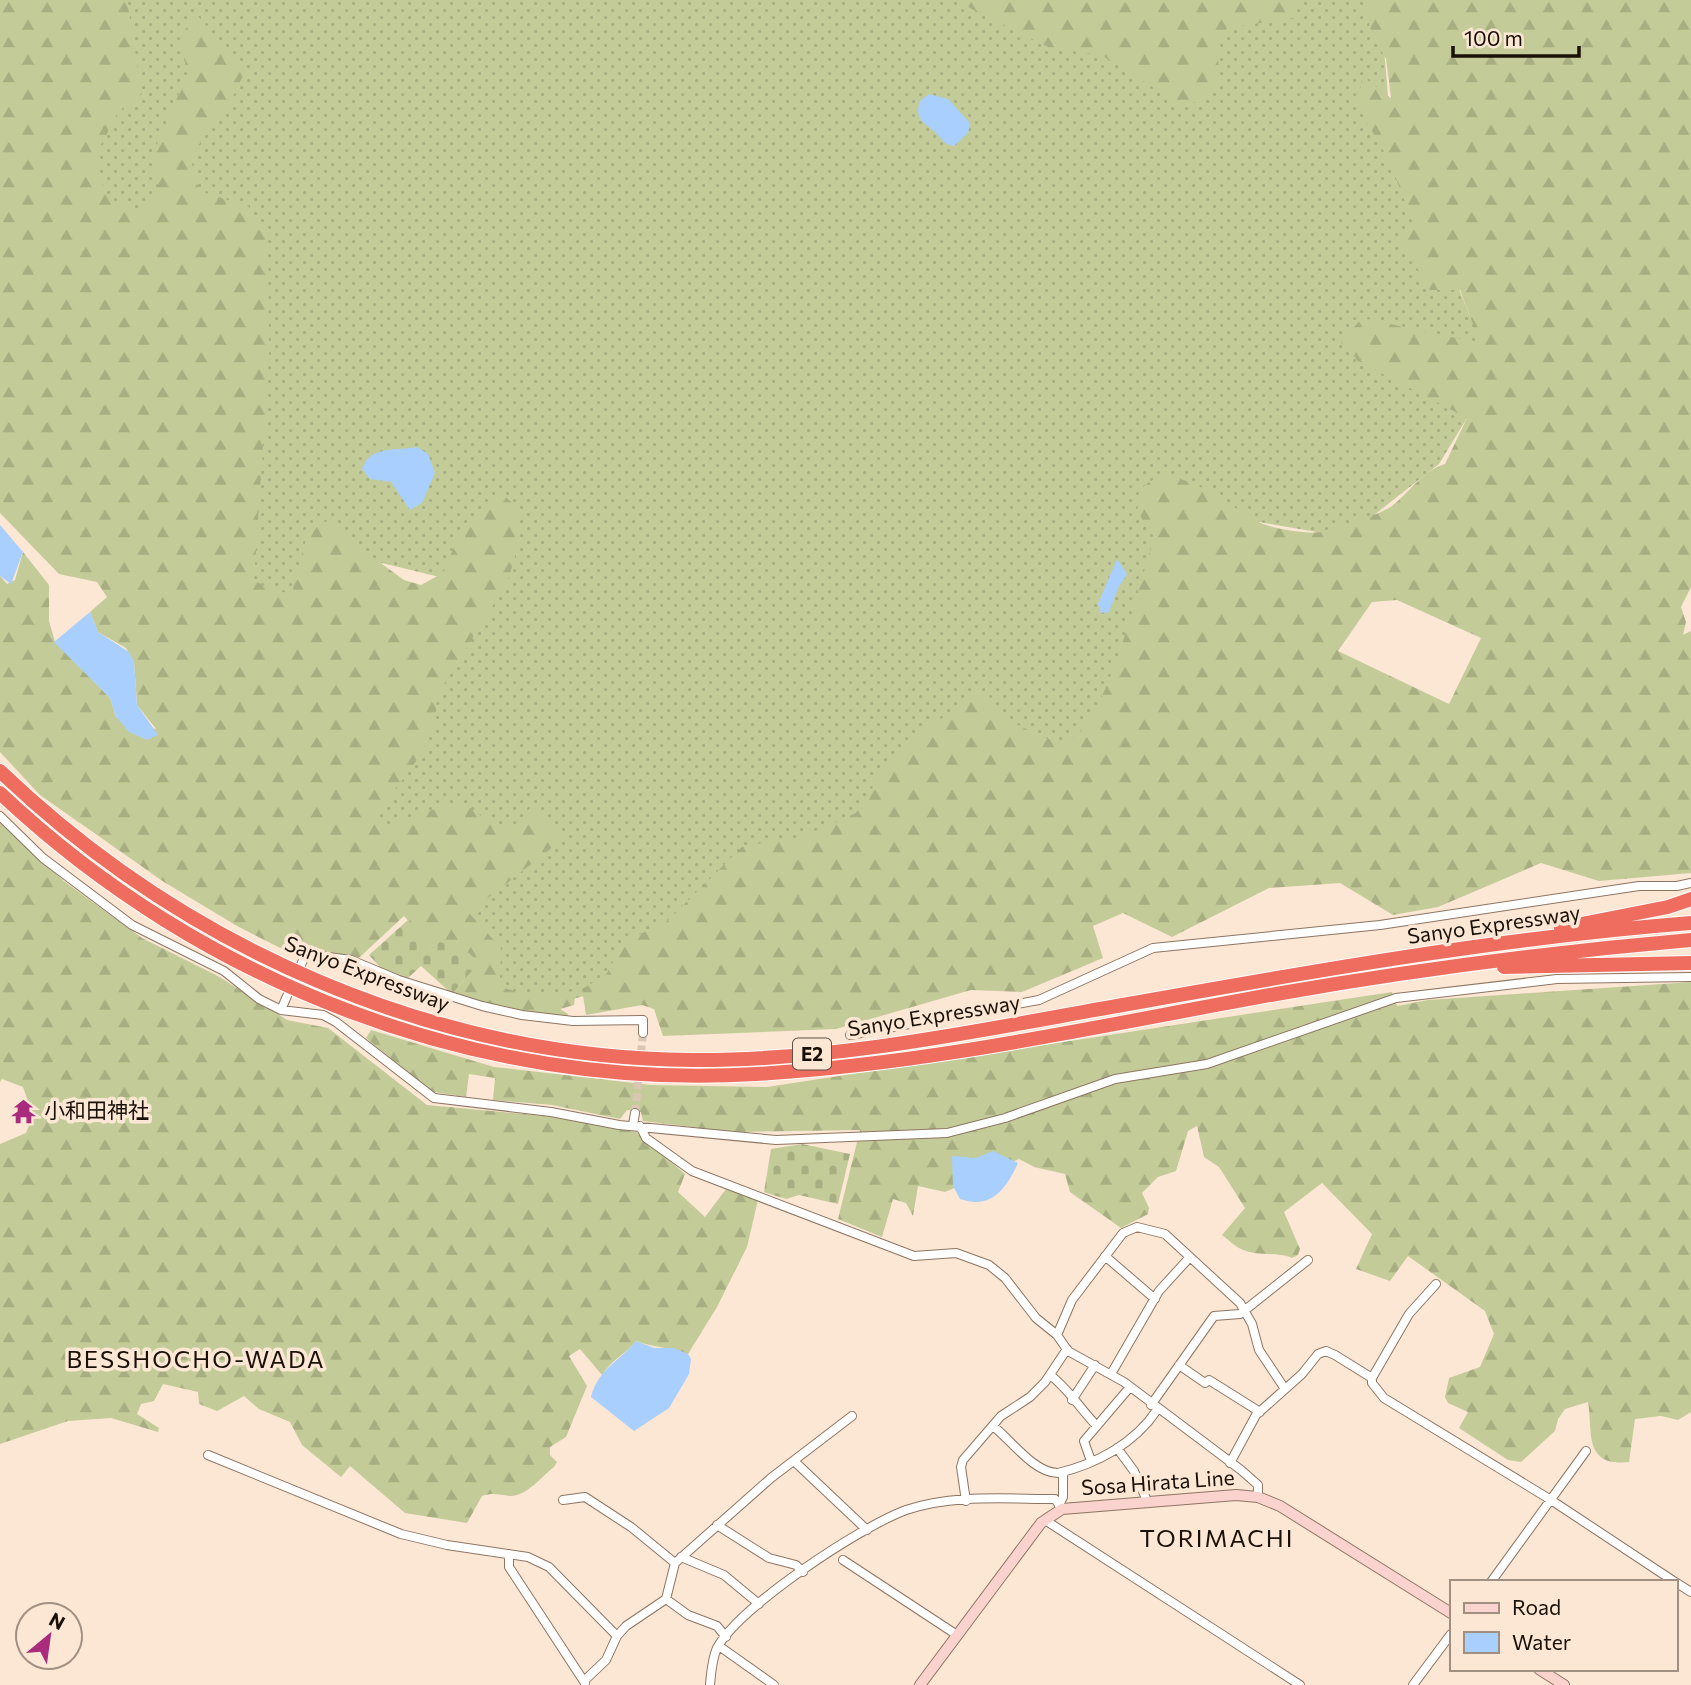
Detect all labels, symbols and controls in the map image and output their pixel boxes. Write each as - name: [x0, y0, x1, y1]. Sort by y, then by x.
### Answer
- scale bar: [1453, 14, 1579, 58]
- text: 100 m: [1464, 25, 1523, 50]
- street label: Sanyo Expressway: [1406, 899, 1582, 948]
- street label: Sanyo Expressway: [282, 930, 454, 1016]
- street label: Sanyo Expressway: [846, 989, 1022, 1041]
- road number: E2: [793, 1038, 831, 1070]
- temple icon: 小和田神社: [10, 1097, 38, 1125]
- place label: 小和田神社: [44, 1097, 149, 1122]
- district label: BESSHOCHO-WADA: [66, 1344, 326, 1373]
- street label: Sosa Hirata Line: [1080, 1464, 1235, 1499]
- district label: TORIMACHI: [1140, 1523, 1294, 1552]
- legend: [1450, 1580, 1677, 1671]
- text: Road: [1512, 1594, 1561, 1619]
- north arrow: [14, 1601, 84, 1671]
- text: N: [46, 1607, 69, 1634]
- text: Water: [1512, 1629, 1571, 1654]

